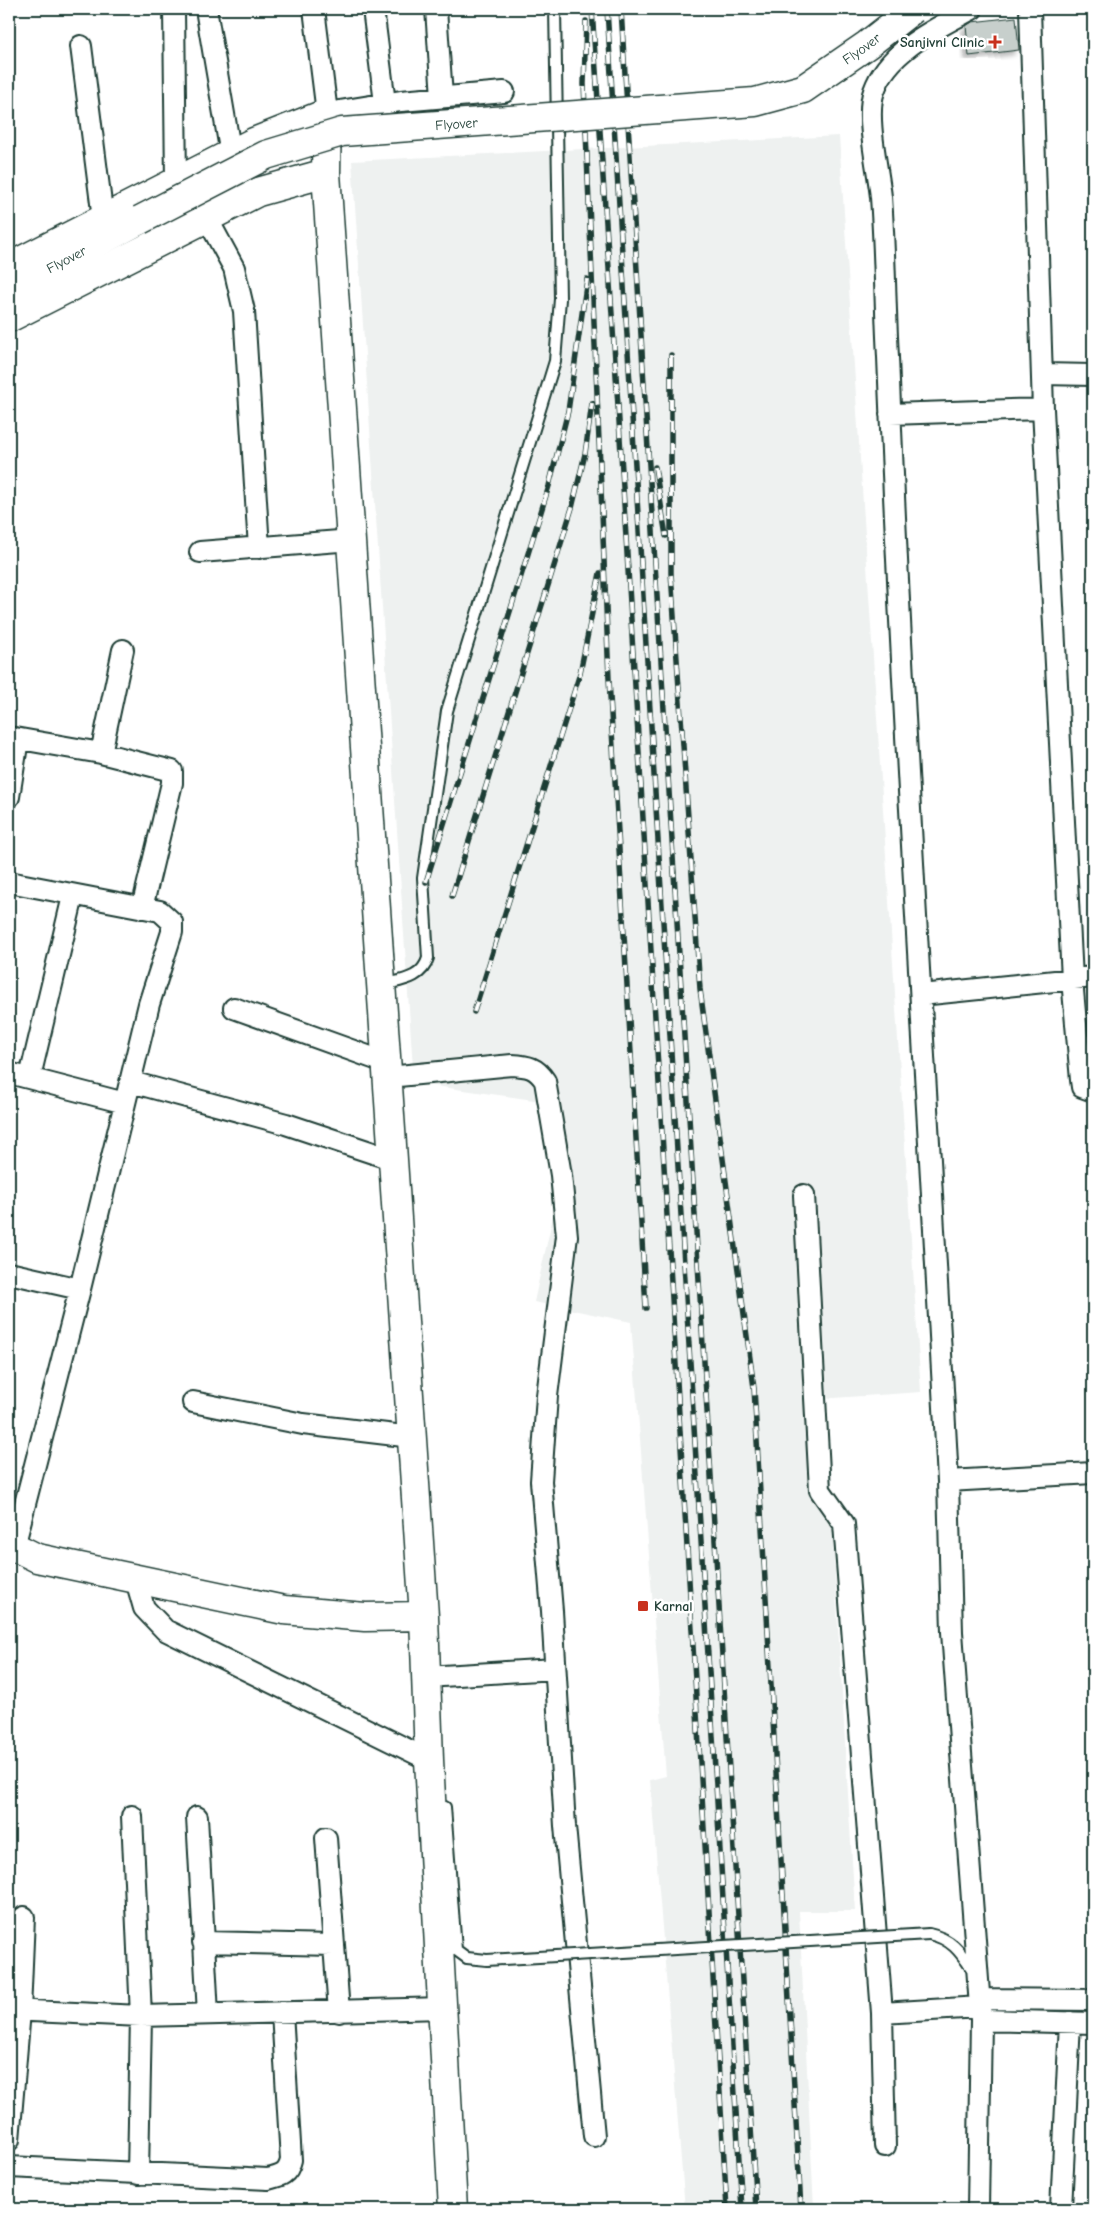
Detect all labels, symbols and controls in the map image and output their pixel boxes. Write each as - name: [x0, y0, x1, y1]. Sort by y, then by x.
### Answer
- street label: Flyover: [839, 29, 884, 68]
- place label: Sanjivni Clinic: [900, 34, 984, 51]
- marker: Sanjivni Clinic: [988, 35, 1002, 49]
- street label: Flyover: [435, 114, 479, 134]
- street label: Flyover: [44, 242, 90, 277]
- place label: Karnal: [654, 1598, 693, 1615]
- marker: Karnal: [636, 1599, 650, 1613]

